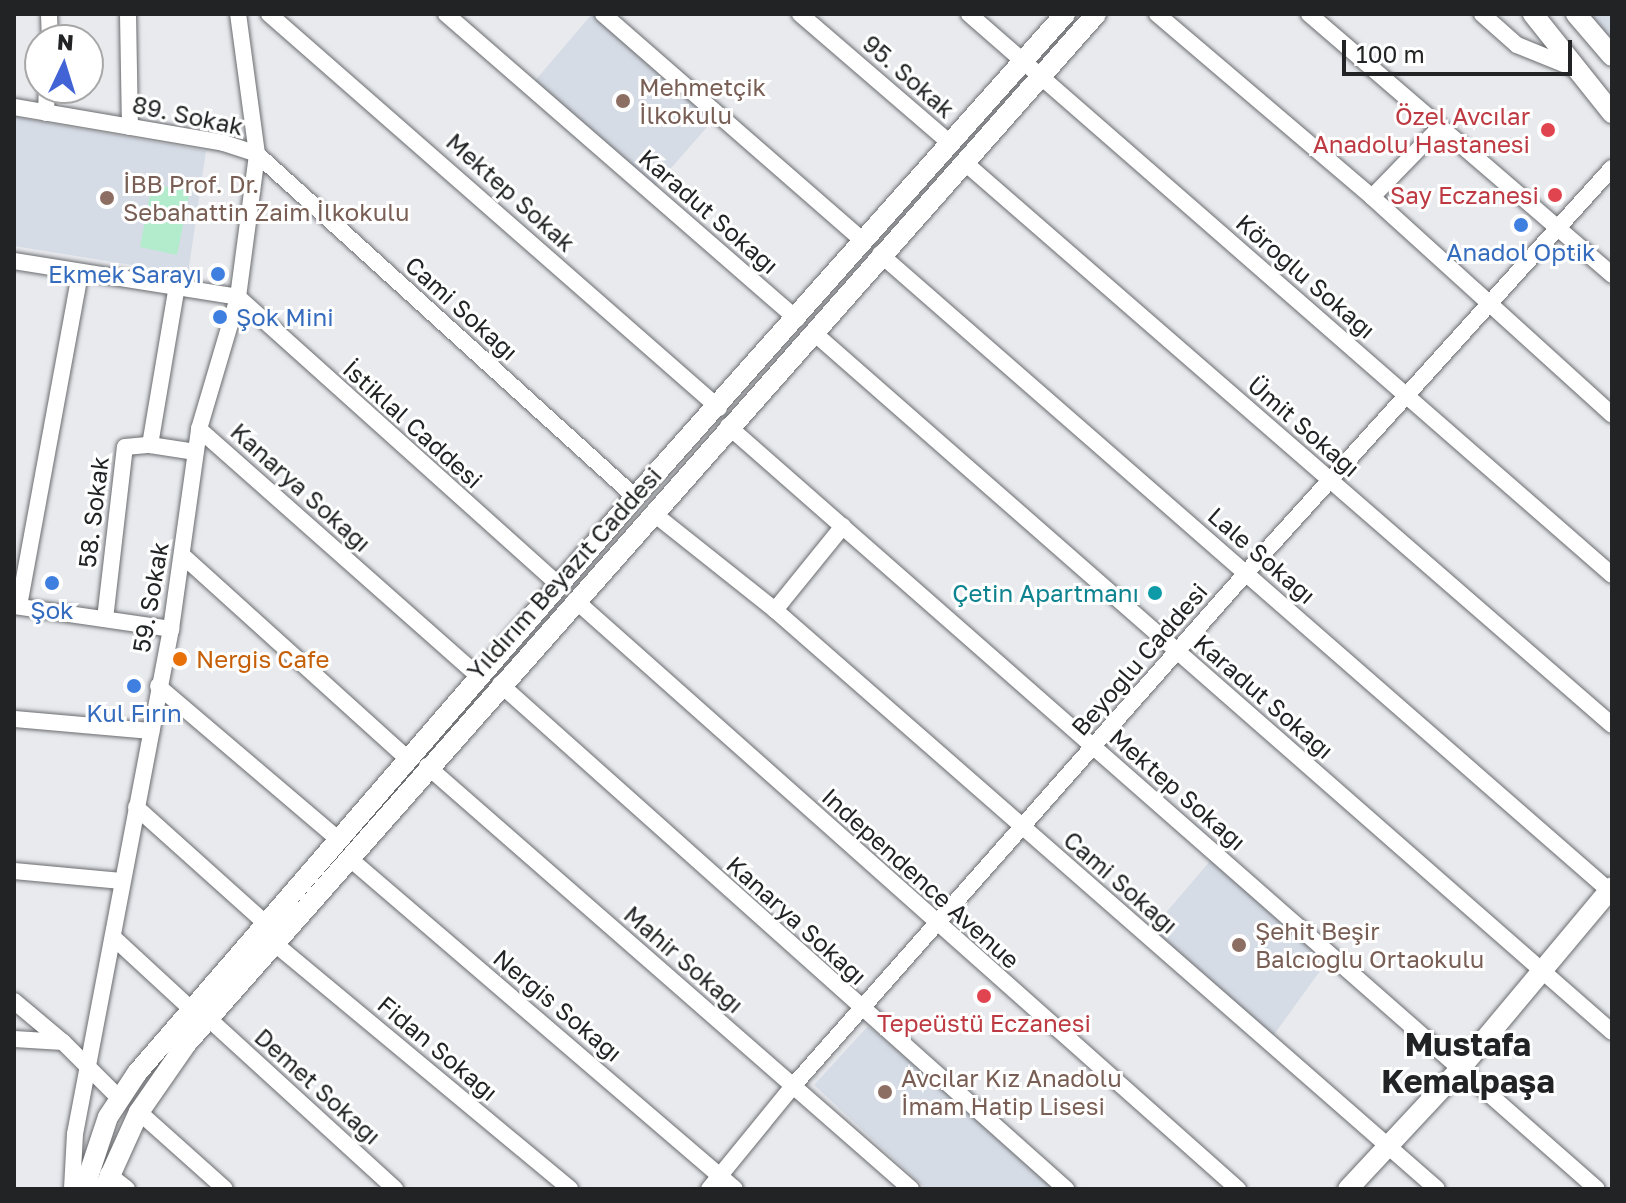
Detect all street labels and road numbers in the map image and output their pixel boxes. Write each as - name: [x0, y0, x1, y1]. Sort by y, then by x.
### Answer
- street label: 95. Sokak: [857, 28, 961, 124]
- street label: 89. Sokak: [130, 89, 246, 141]
- street label: Mektep Sokak: [441, 127, 581, 257]
- street label: Karadut Sokağı: [633, 143, 785, 279]
- street label: Köroğlu Sokağı: [1231, 208, 1381, 344]
- street label: Cami Sokağı: [400, 250, 524, 366]
- street label: İstiklal Caddesi: [338, 354, 488, 494]
- street label: Ümit Sokağı: [1242, 370, 1366, 482]
- street label: Kanarya Sokağı: [225, 417, 377, 557]
- street label: 58. Sokak: [72, 455, 114, 569]
- street label: Yıldırım Beyazıt Caddesi: [461, 461, 667, 685]
- street label: Lale Sokağı: [1202, 501, 1322, 609]
- street label: 59. Sokak: [126, 539, 174, 655]
- street label: Beyoğlu Caddesi: [1065, 577, 1213, 741]
- street label: Karadut Sokağı: [1188, 628, 1340, 764]
- street label: Mektep Sokağı: [1104, 722, 1252, 856]
- street label: Independence Avenue: [816, 782, 1026, 974]
- street label: Cami Sokağı: [1058, 825, 1184, 939]
- street label: Kanarya Sokağı: [721, 850, 873, 990]
- street label: Mahir Sokağı: [618, 899, 750, 1019]
- street label: Nergis Sokağı: [488, 943, 628, 1067]
- street label: Fidan Sokağı: [372, 990, 504, 1106]
- street label: Demet Sokağı: [249, 1022, 387, 1150]

